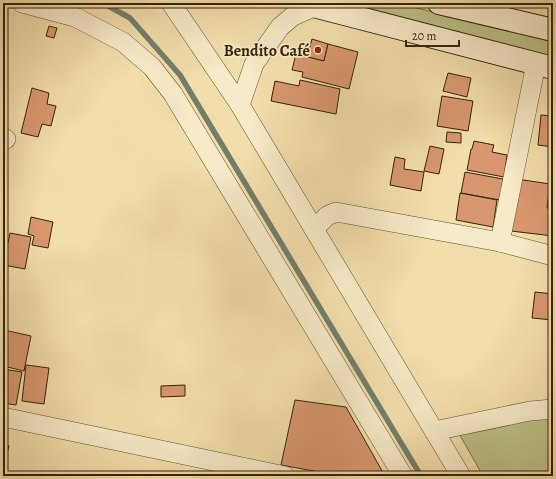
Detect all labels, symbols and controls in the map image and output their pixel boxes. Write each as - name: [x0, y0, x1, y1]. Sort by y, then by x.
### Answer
- scale bar: [406, 22, 459, 48]
- text: 20 m: [412, 28, 436, 44]
- place label: Bendito Café: [224, 40, 310, 62]
- marker: Bendito Café: [313, 45, 323, 55]

